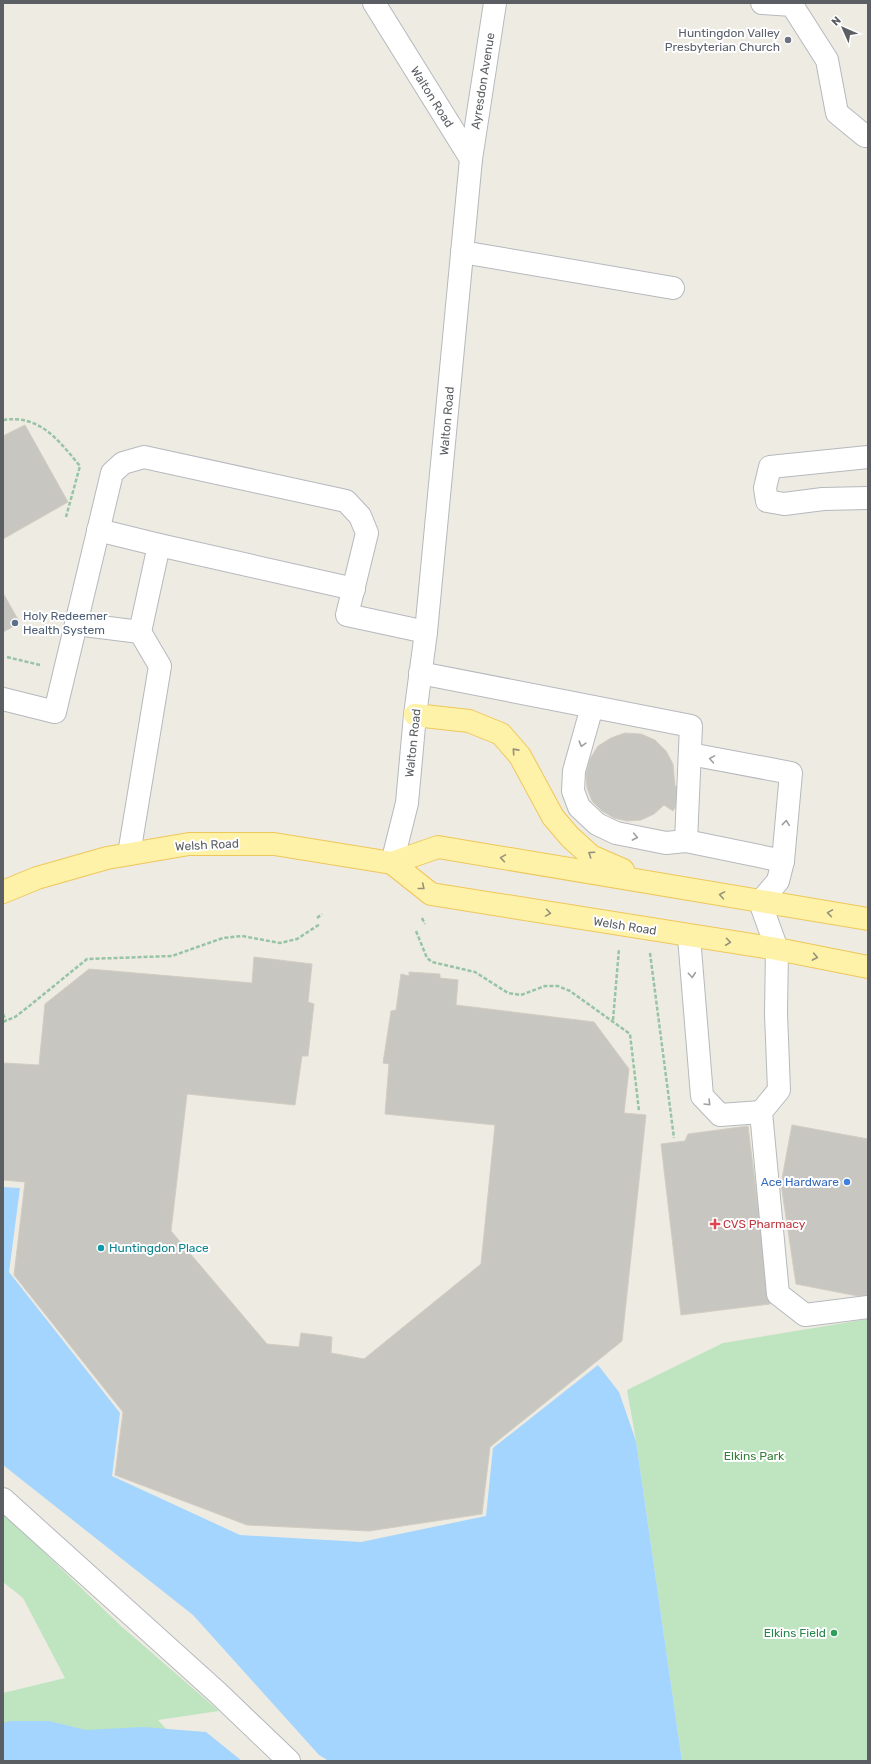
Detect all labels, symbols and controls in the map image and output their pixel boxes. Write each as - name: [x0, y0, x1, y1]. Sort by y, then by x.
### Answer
- north arrow: [823, 8, 863, 48]
- text: N: [829, 14, 844, 29]
- place label: Huntingdon Valley Presbyterian Church: [665, 26, 780, 54]
- street label: Ayresdon Avenue: [468, 31, 498, 130]
- marker: Huntingdon Valley Presbyterian Church: [783, 35, 793, 45]
- street label: Walton Road: [408, 64, 456, 130]
- street label: Walton Road: [437, 386, 457, 456]
- place label: Holy Redeemer Health System: [23, 609, 108, 637]
- marker: Holy Redeemer Health System: [10, 618, 20, 628]
- street label: Walton Road: [402, 708, 424, 778]
- one-way arrow: [578, 740, 587, 747]
- one-way arrow: [513, 748, 520, 755]
- one-way arrow: [709, 755, 715, 763]
- one-way arrow: [782, 820, 791, 826]
- one-way arrow: [632, 832, 638, 841]
- street label: Welsh Road: [175, 836, 239, 854]
- one-way arrow: [588, 852, 595, 859]
- one-way arrow: [500, 854, 506, 863]
- one-way arrow: [417, 883, 424, 890]
- one-way arrow: [719, 891, 725, 900]
- one-way arrow: [545, 908, 551, 917]
- one-way arrow: [826, 909, 833, 918]
- street label: Welsh Road: [592, 914, 658, 938]
- one-way arrow: [725, 937, 731, 946]
- one-way arrow: [812, 952, 818, 960]
- one-way arrow: [688, 972, 697, 978]
- one-way arrow: [703, 1098, 710, 1105]
- place label: Ace Hardware: [761, 1175, 839, 1189]
- marker: Ace Hardware: [842, 1177, 852, 1187]
- place label: CVS Pharmacy: [723, 1217, 806, 1231]
- marker: CVS Pharmacy: [710, 1219, 720, 1229]
- place label: Huntingdon Place: [109, 1241, 209, 1255]
- marker: Huntingdon Place: [96, 1243, 106, 1253]
- park label: Elkins Park: [724, 1449, 785, 1463]
- place label: Elkins Field: [764, 1626, 826, 1640]
- marker: Elkins Field: [829, 1628, 839, 1638]

